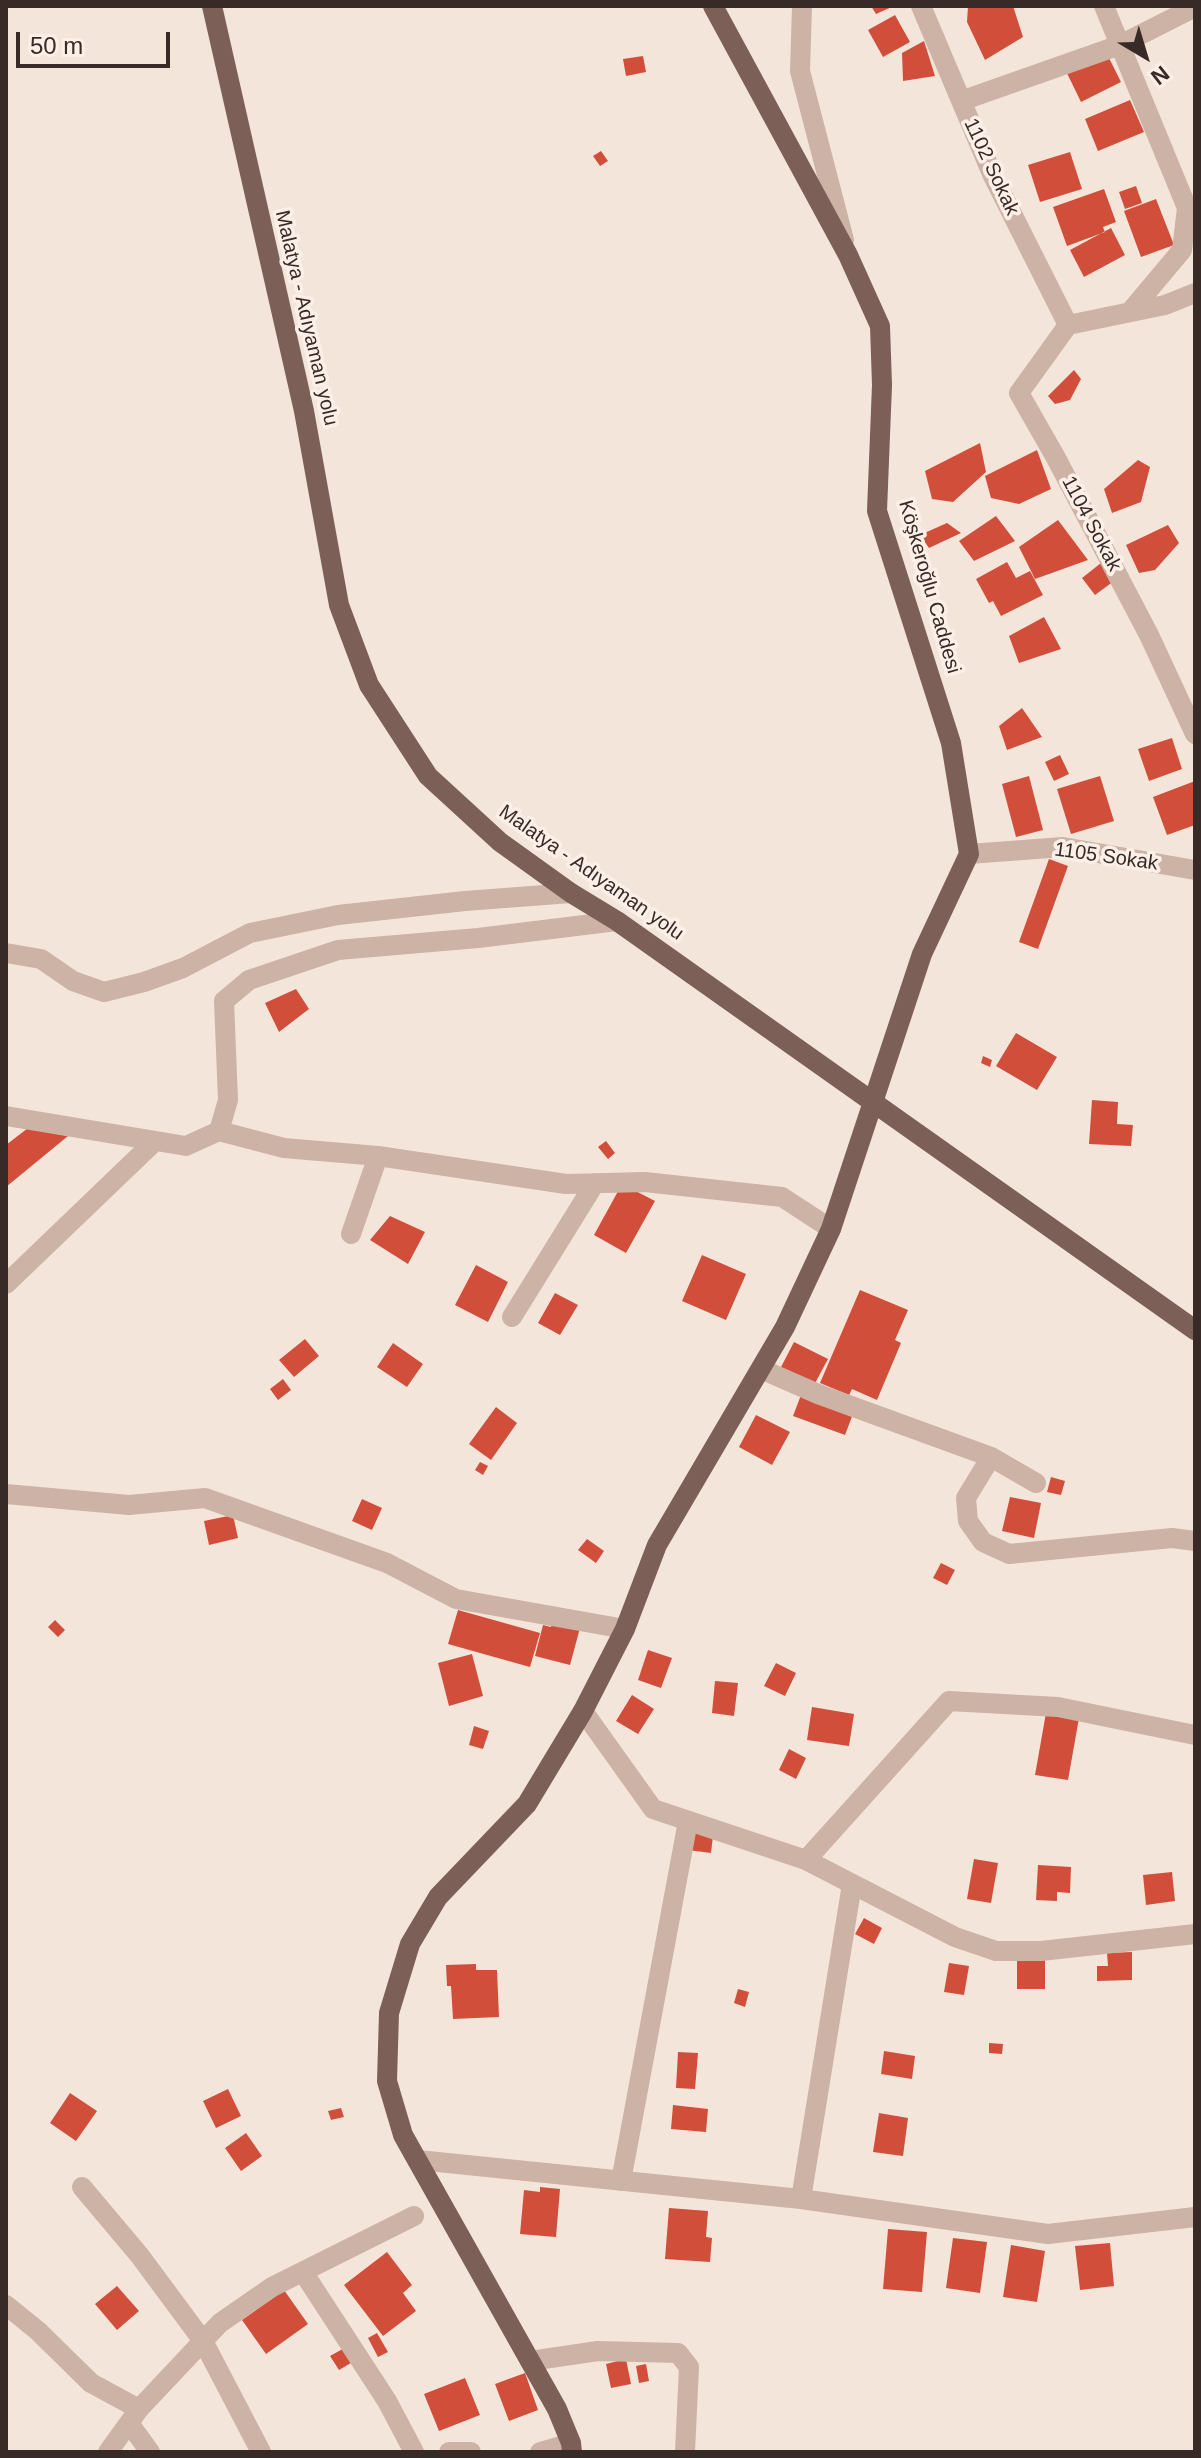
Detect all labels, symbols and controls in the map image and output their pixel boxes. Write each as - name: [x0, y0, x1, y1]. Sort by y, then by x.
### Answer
- scale bar: [20, 16, 174, 66]
- north arrow: [1105, 16, 1185, 96]
- text: 50 m: [30, 32, 83, 59]
- text: N: [1146, 61, 1174, 90]
- street label: 1102 Sokak: [958, 115, 1024, 219]
- street label: Malatya - Adıyaman yolu: [270, 208, 342, 428]
- street label: 1104 Sokak: [1056, 472, 1126, 576]
- street label: Köşkeroğlu Caddesi: [893, 498, 965, 676]
- street label: Malatya - Adıyaman yolu: [494, 800, 688, 946]
- street label: 1105 Sokak: [1053, 838, 1159, 876]

